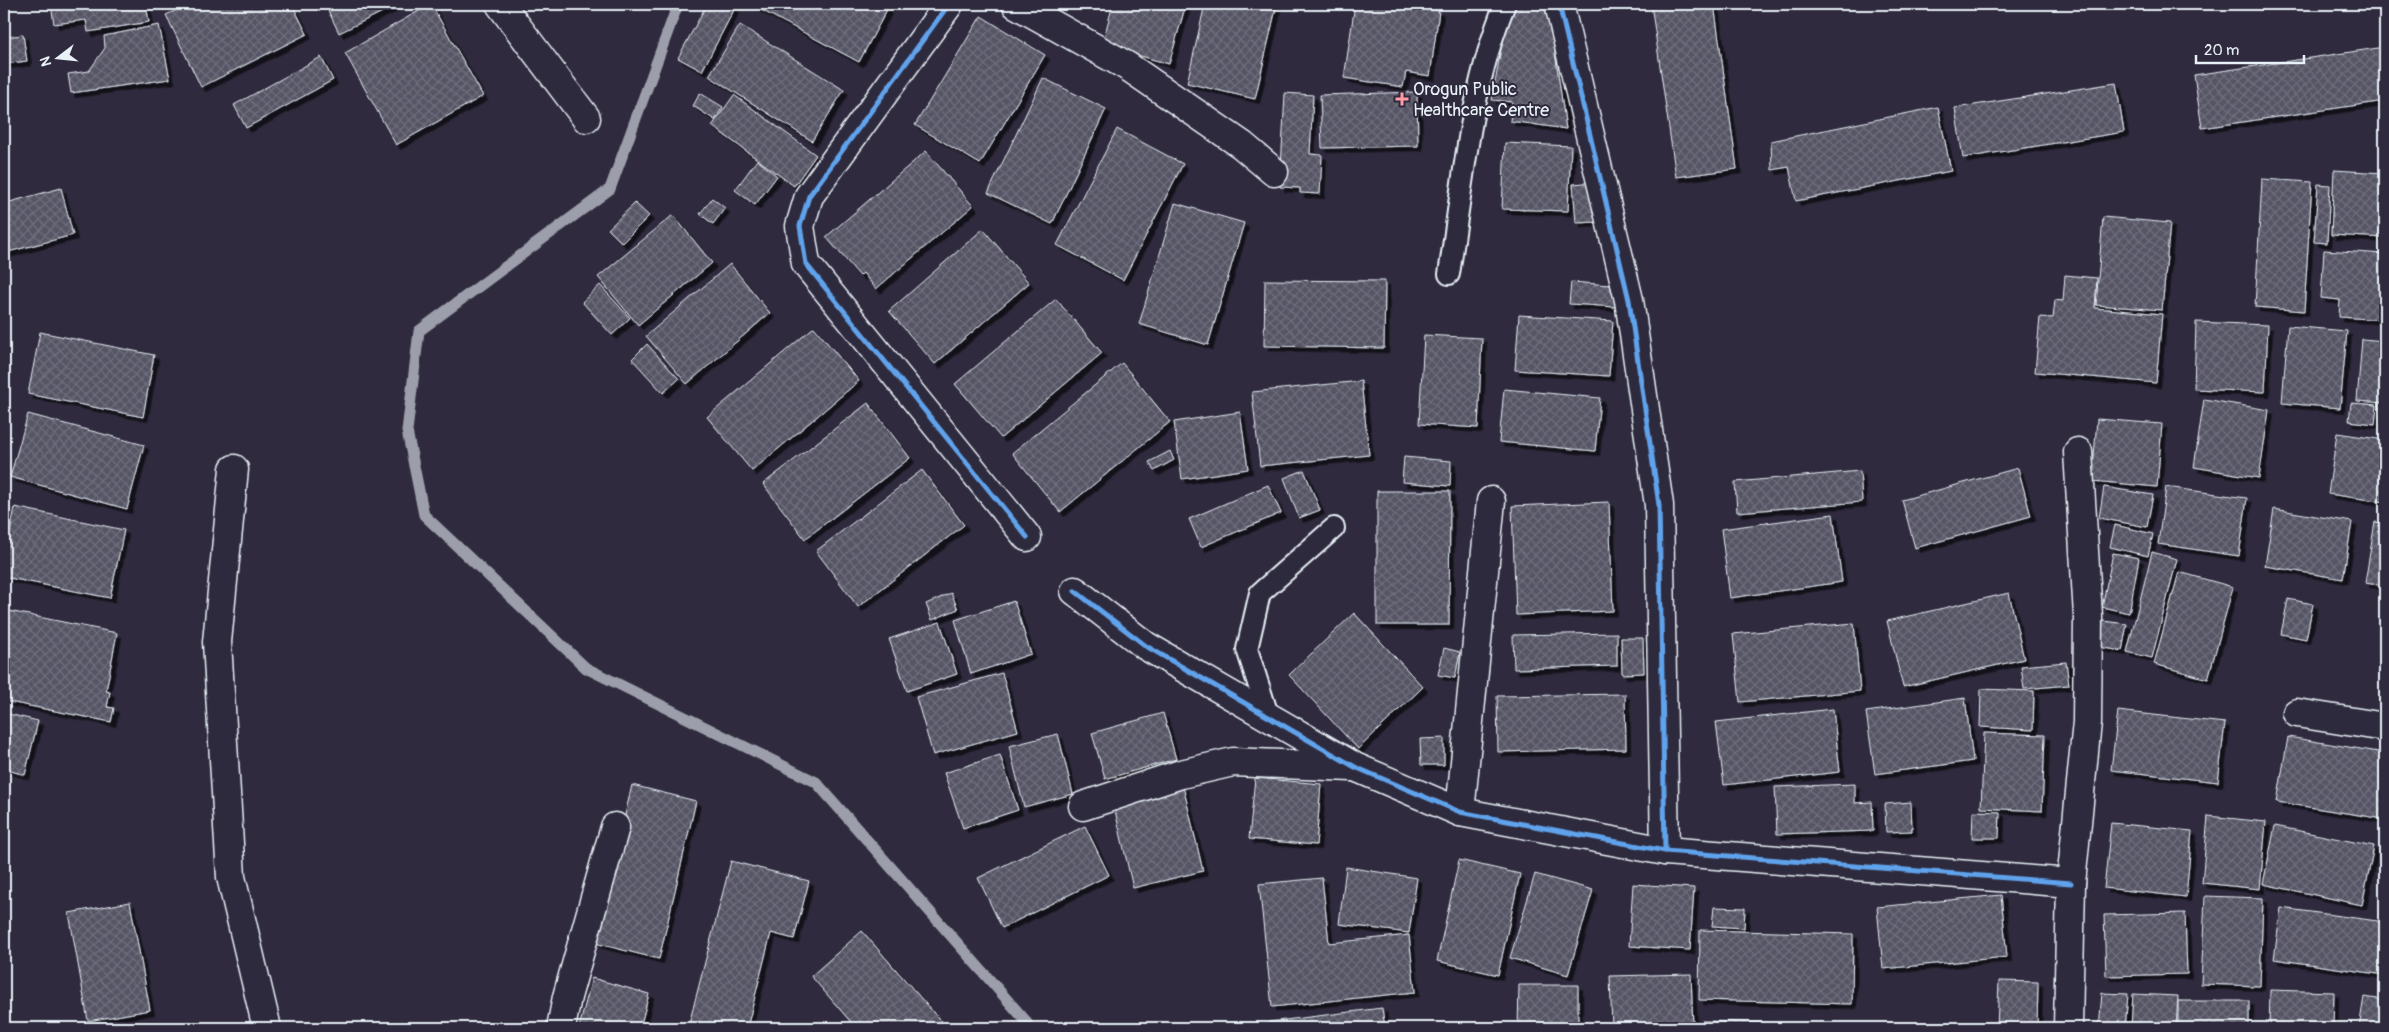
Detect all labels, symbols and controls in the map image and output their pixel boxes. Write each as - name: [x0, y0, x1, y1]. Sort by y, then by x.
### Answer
- north arrow: [32, 32, 82, 82]
- scale bar: [2196, 32, 2304, 64]
- text: 20 m: [2204, 41, 2239, 60]
- text: N: [37, 55, 55, 68]
- place label: Orogun Public Healthcare Centre: [1413, 78, 1549, 122]
- marker: Orogun Public Healthcare Centre: [1395, 92, 1409, 106]

